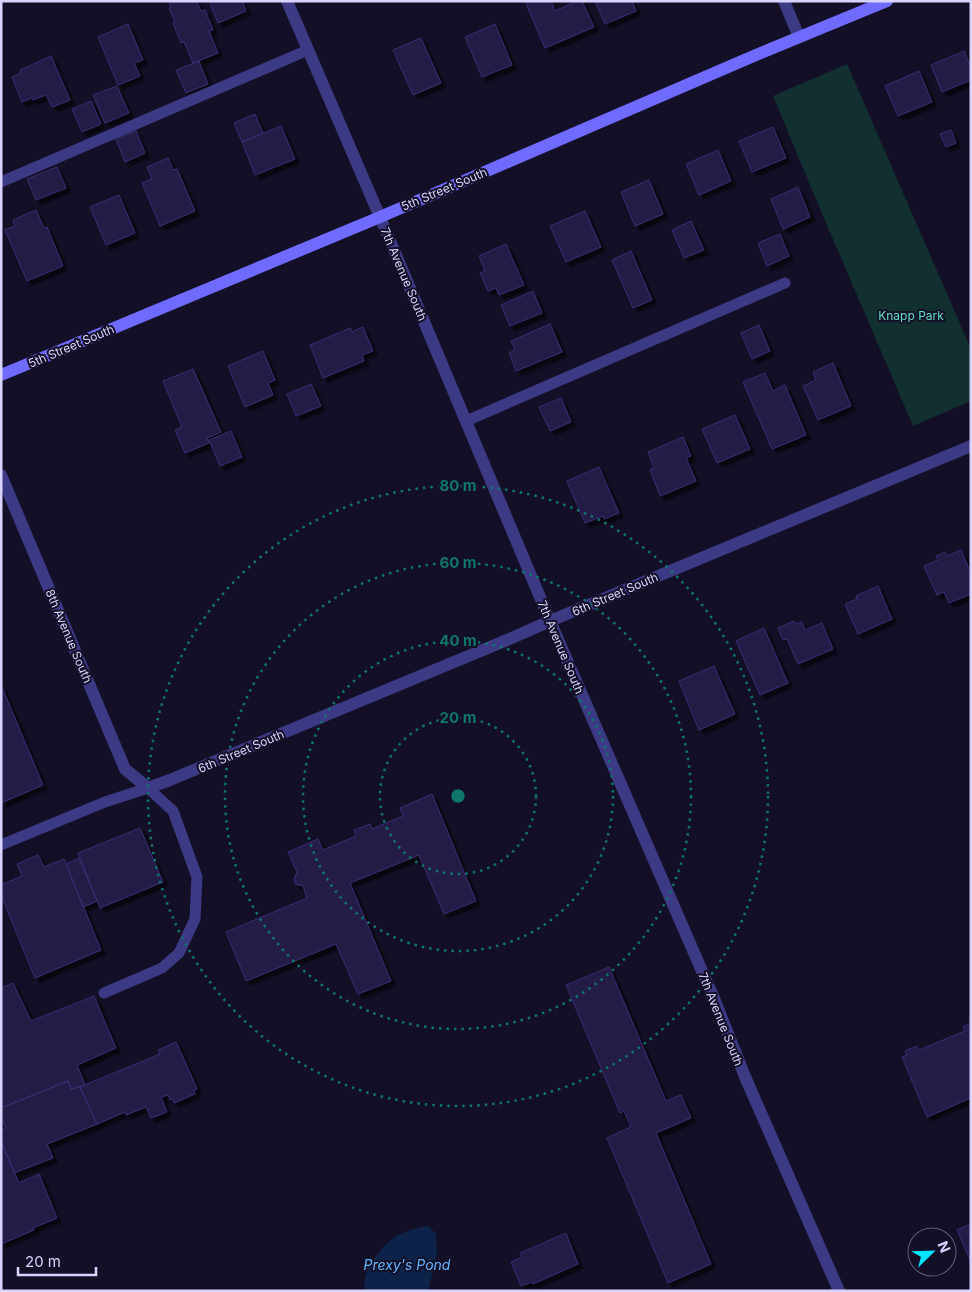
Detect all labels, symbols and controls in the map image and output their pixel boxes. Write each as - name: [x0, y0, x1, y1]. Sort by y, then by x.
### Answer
- street label: 5th Street South: [399, 164, 489, 214]
- street label: 7th Avenue South: [378, 225, 430, 323]
- park label: Knapp Park: [878, 308, 944, 323]
- street label: 5th Street South: [26, 321, 116, 371]
- text: 80 m: [439, 476, 477, 495]
- text: 60 m: [439, 553, 477, 572]
- street label: 6th Street South: [570, 569, 660, 619]
- street label: 8th Avenue South: [42, 587, 96, 685]
- street label: 7th Avenue South: [535, 598, 587, 696]
- text: 40 m: [439, 631, 477, 650]
- text: 20 m: [440, 708, 476, 727]
- street label: 6th Street South: [196, 726, 286, 776]
- centre of rings: [449, 787, 467, 805]
- street label: 7th Avenue South: [695, 970, 747, 1068]
- north arrow: [907, 1227, 957, 1277]
- text: N: [935, 1238, 954, 1255]
- scale bar: [18, 1244, 95, 1276]
- text: 20 m: [25, 1252, 61, 1271]
- water label: Prexy's Pond: [364, 1256, 451, 1273]

